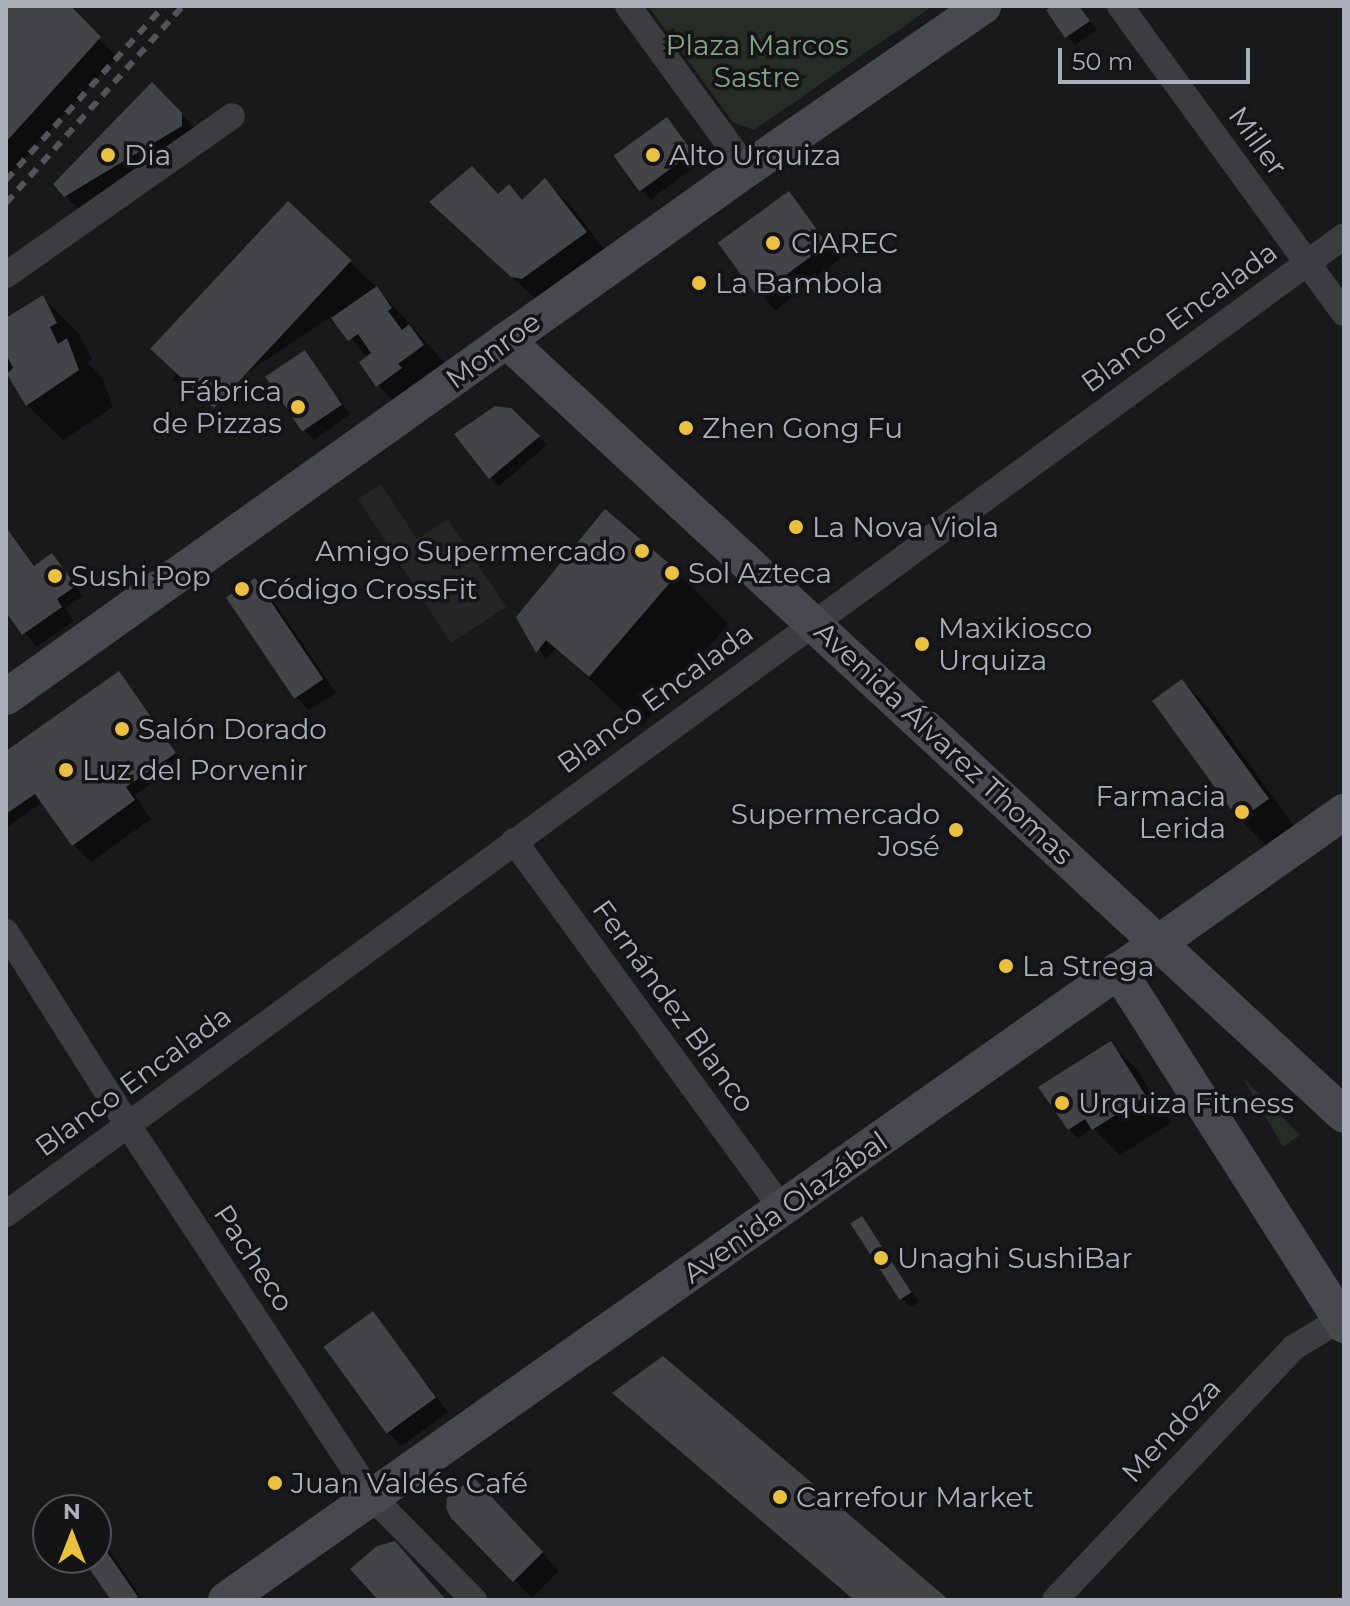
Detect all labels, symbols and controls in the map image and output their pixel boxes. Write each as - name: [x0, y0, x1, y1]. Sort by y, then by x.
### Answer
- park label: Plaza Marcos Sastre: [665, 28, 849, 94]
- scale bar: [1062, 32, 1254, 82]
- text: 50 m: [1072, 47, 1133, 76]
- street label: Miller: [1222, 100, 1294, 182]
- place label: Dia: [124, 138, 171, 172]
- place label: Alto Urquiza: [669, 138, 841, 172]
- marker: Dia: [99, 146, 117, 164]
- marker: Alto Urquiza: [644, 146, 662, 164]
- place label: CIAREC: [791, 226, 898, 260]
- marker: CIAREC: [762, 232, 784, 254]
- street label: Blanco Encalada: [1074, 235, 1284, 399]
- place label: La Bambola: [715, 266, 883, 300]
- marker: La Bambola: [690, 274, 708, 292]
- street label: Monroe: [439, 305, 547, 395]
- place label: Fábrica de Pizzas: [152, 374, 282, 440]
- marker: Fábrica de Pizzas: [289, 398, 307, 416]
- place label: Zhen Gong Fu: [702, 411, 903, 445]
- marker: Zhen Gong Fu: [677, 419, 695, 437]
- place label: La Nova Viola: [812, 510, 999, 544]
- marker: La Nova Viola: [787, 518, 805, 536]
- place label: Amigo Supermercado: [315, 534, 626, 568]
- marker: Amigo Supermercado: [633, 542, 651, 560]
- place label: Sol Azteca: [688, 556, 832, 590]
- place label: Sushi Pop: [71, 559, 211, 593]
- marker: Sol Azteca: [663, 564, 681, 582]
- marker: Sushi Pop: [46, 567, 64, 585]
- place label: Código CrossFit: [258, 572, 477, 606]
- marker: Código CrossFit: [233, 580, 251, 598]
- place label: Maxikiosco Urquiza: [938, 611, 1092, 677]
- street label: Avenida Álvarez Thomas: [808, 614, 1080, 872]
- street label: Blanco Encalada: [550, 616, 760, 780]
- marker: Maxikiosco Urquiza: [913, 635, 931, 653]
- place label: Salón Dorado: [138, 712, 327, 746]
- marker: Salón Dorado: [113, 720, 131, 738]
- place label: Luz del Porvenir: [82, 753, 308, 787]
- marker: Luz del Porvenir: [57, 761, 75, 779]
- place label: Farmacia Lerida: [1096, 779, 1226, 845]
- place label: Supermercado José: [731, 797, 940, 863]
- marker: Farmacia Lerida: [1233, 803, 1251, 821]
- marker: Supermercado José: [947, 821, 965, 839]
- street label: Fernández Blanco: [586, 893, 762, 1119]
- place label: La Strega: [1022, 949, 1154, 983]
- marker: La Strega: [997, 957, 1015, 975]
- street label: Blanco Encalada: [28, 999, 238, 1163]
- place label: Urquiza Fitness: [1078, 1086, 1294, 1120]
- marker: Urquiza Fitness: [1053, 1094, 1071, 1112]
- street label: Avenida Olazábal: [676, 1124, 894, 1290]
- street label: Pacheco: [207, 1198, 301, 1318]
- place label: Unaghi SushiBar: [897, 1241, 1133, 1275]
- marker: Unaghi SushiBar: [872, 1249, 890, 1267]
- street label: Mendoza: [1114, 1371, 1228, 1489]
- place label: Juan Valdés Café: [291, 1466, 528, 1500]
- marker: Juan Valdés Café: [266, 1474, 284, 1492]
- place label: Carrefour Market: [796, 1480, 1034, 1514]
- marker: Carrefour Market: [771, 1488, 789, 1506]
- north arrow: [32, 1494, 112, 1574]
- text: N: [63, 1498, 81, 1525]

